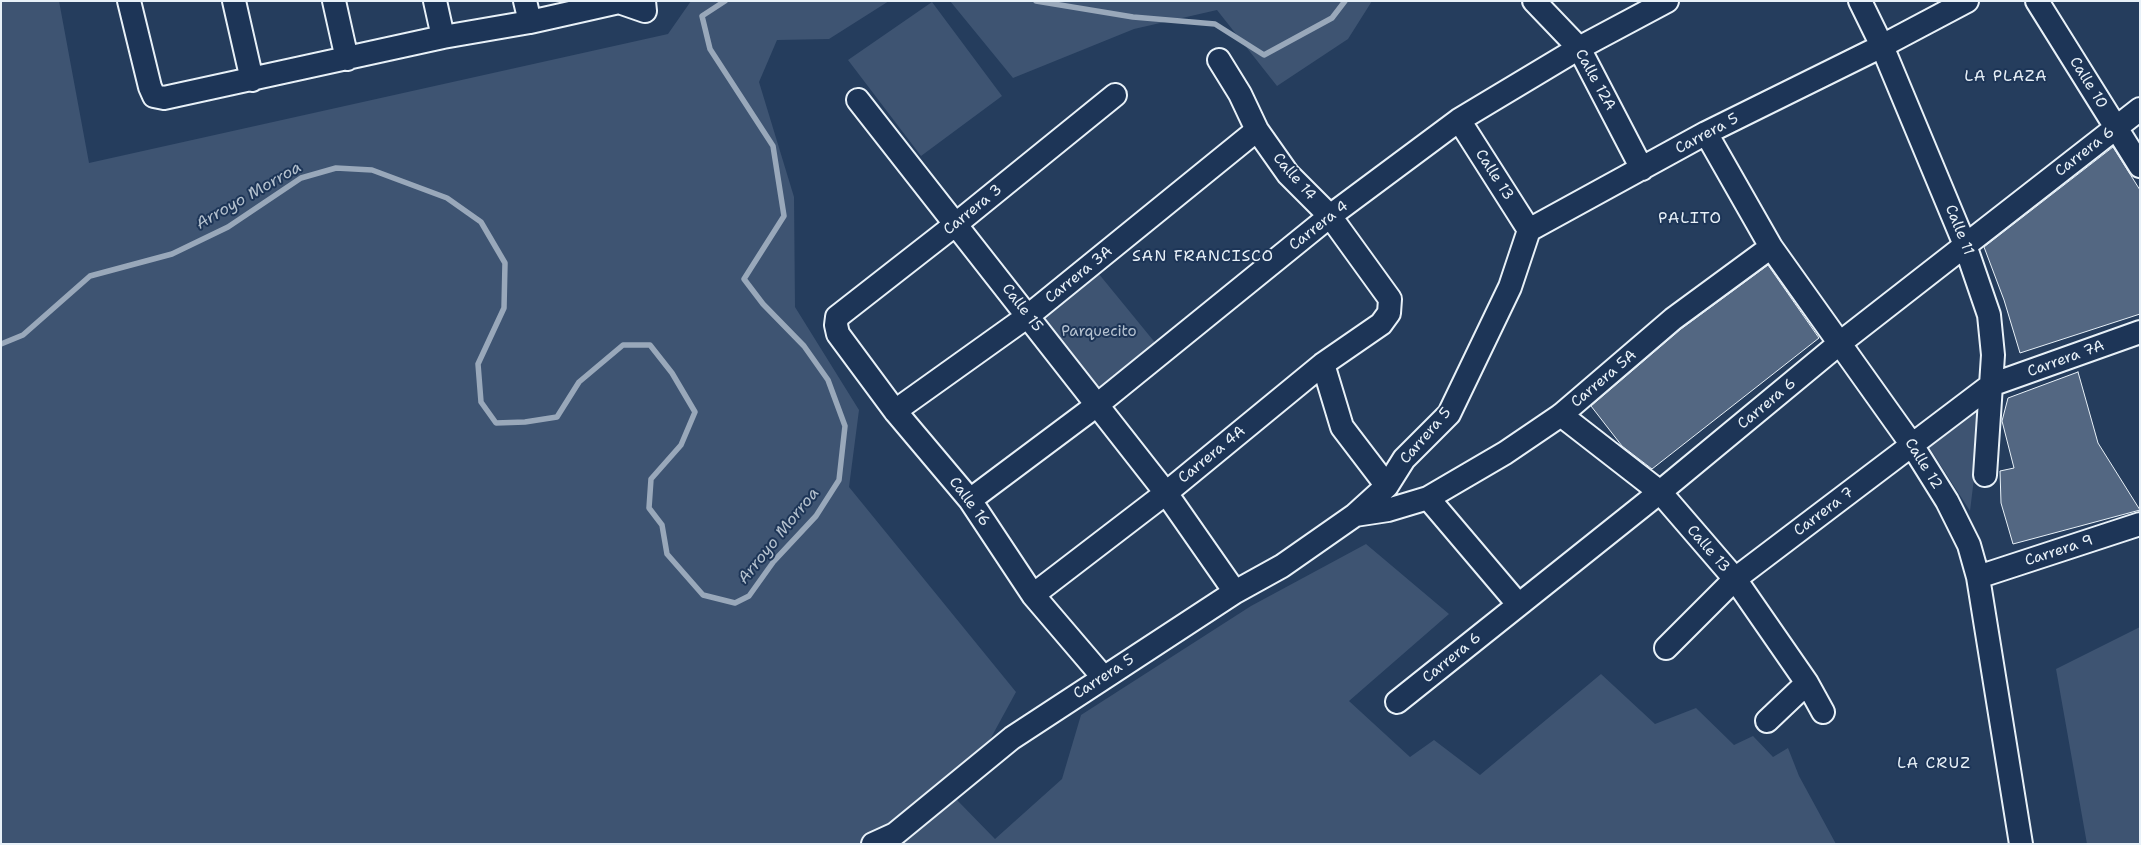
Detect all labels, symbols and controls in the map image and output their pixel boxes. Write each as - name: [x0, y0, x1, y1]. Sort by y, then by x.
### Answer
- street label: Calle 12A: [1571, 46, 1619, 114]
- street label: Calle 10: [2065, 54, 2111, 112]
- district label: LA PLAZA: [1963, 67, 2049, 87]
- street label: Carrera 5: [1672, 110, 1742, 158]
- street label: Carrera 6: [2052, 123, 2118, 181]
- street label: Calle 13: [1471, 146, 1517, 204]
- street label: Calle 14: [1269, 150, 1319, 204]
- water label: Arroyo Morroa: [193, 158, 305, 234]
- street label: Carrera 3: [940, 181, 1006, 239]
- street label: Carrera 4: [1286, 197, 1352, 255]
- street label: Calle 11: [1941, 202, 1977, 258]
- district label: PALITO: [1657, 209, 1723, 229]
- street label: Carrera 3A: [1042, 243, 1116, 307]
- district label: SAN FRANCISCO: [1130, 247, 1276, 267]
- street label: Calle 15: [998, 280, 1046, 336]
- park label: Parquecito: [1061, 323, 1137, 341]
- street label: Carrera 7A: [2025, 337, 2107, 381]
- street label: Carrera 5A: [1568, 346, 1640, 412]
- street label: Carrera 6: [1734, 375, 1800, 433]
- street label: Carrera 5: [1397, 404, 1455, 468]
- street label: Carrera 4A: [1175, 422, 1249, 488]
- street label: Calle 12: [1900, 435, 1946, 493]
- street label: Calle 16: [945, 474, 993, 530]
- water label: Arroyo Morroa: [734, 484, 824, 588]
- street label: Carrera 7: [1791, 484, 1857, 540]
- street label: Calle 13: [1683, 522, 1733, 576]
- street label: Carrera 9: [2023, 532, 2095, 570]
- street label: Carrera 6: [1419, 629, 1485, 687]
- street label: Carrera 5: [1070, 651, 1138, 703]
- district label: LA CRUZ: [1896, 754, 1972, 774]

